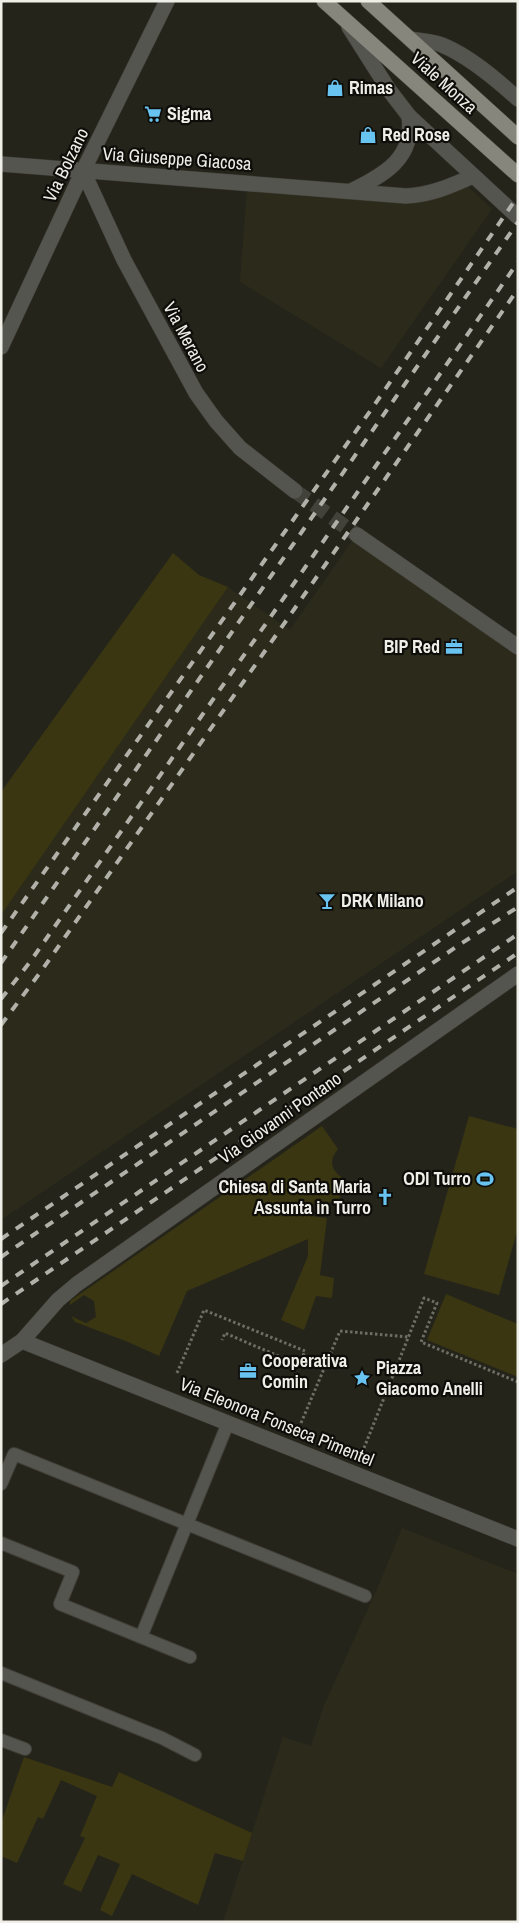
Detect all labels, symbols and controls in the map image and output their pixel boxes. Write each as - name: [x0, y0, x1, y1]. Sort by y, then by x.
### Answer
- street label: Viale Monza: [406, 46, 483, 119]
- place label: Rimas: [349, 75, 393, 100]
- shop icon: Rimas: [325, 78, 345, 98]
- place label: Sigma: [167, 101, 212, 126]
- supermarket icon: Sigma: [143, 104, 163, 124]
- place label: Red Rose: [382, 122, 450, 147]
- street label: Via Bolzano: [37, 124, 94, 206]
- shop icon: Red Rose: [358, 125, 378, 145]
- street label: Via Giuseppe Giacosa: [102, 141, 252, 176]
- street label: Via Merano: [158, 297, 215, 376]
- place label: BIP Red: [384, 634, 440, 659]
- office icon: BIP Red: [444, 637, 464, 657]
- place label: DRK Milano: [341, 888, 424, 913]
- bar icon: DRK Milano: [317, 891, 337, 911]
- street label: Via Giovanni Pontano: [213, 1066, 346, 1169]
- place label: ODI Turro: [403, 1166, 471, 1191]
- sports icon: ODI Turro: [475, 1169, 495, 1189]
- place label: Chiesa di Santa Maria Assunta in Turro: [218, 1174, 372, 1220]
- church icon: Chiesa di Santa Maria Assunta in Turro: [375, 1187, 395, 1207]
- place label: Cooperativa Comin: [262, 1348, 348, 1394]
- place label: Piazza Giacomo Anelli: [376, 1355, 483, 1401]
- office icon: Cooperativa Comin: [238, 1361, 258, 1381]
- place icon: Piazza Giacomo Anelli: [352, 1368, 372, 1388]
- street label: Via Eleonora Fonseca Pimentel: [176, 1371, 378, 1472]

